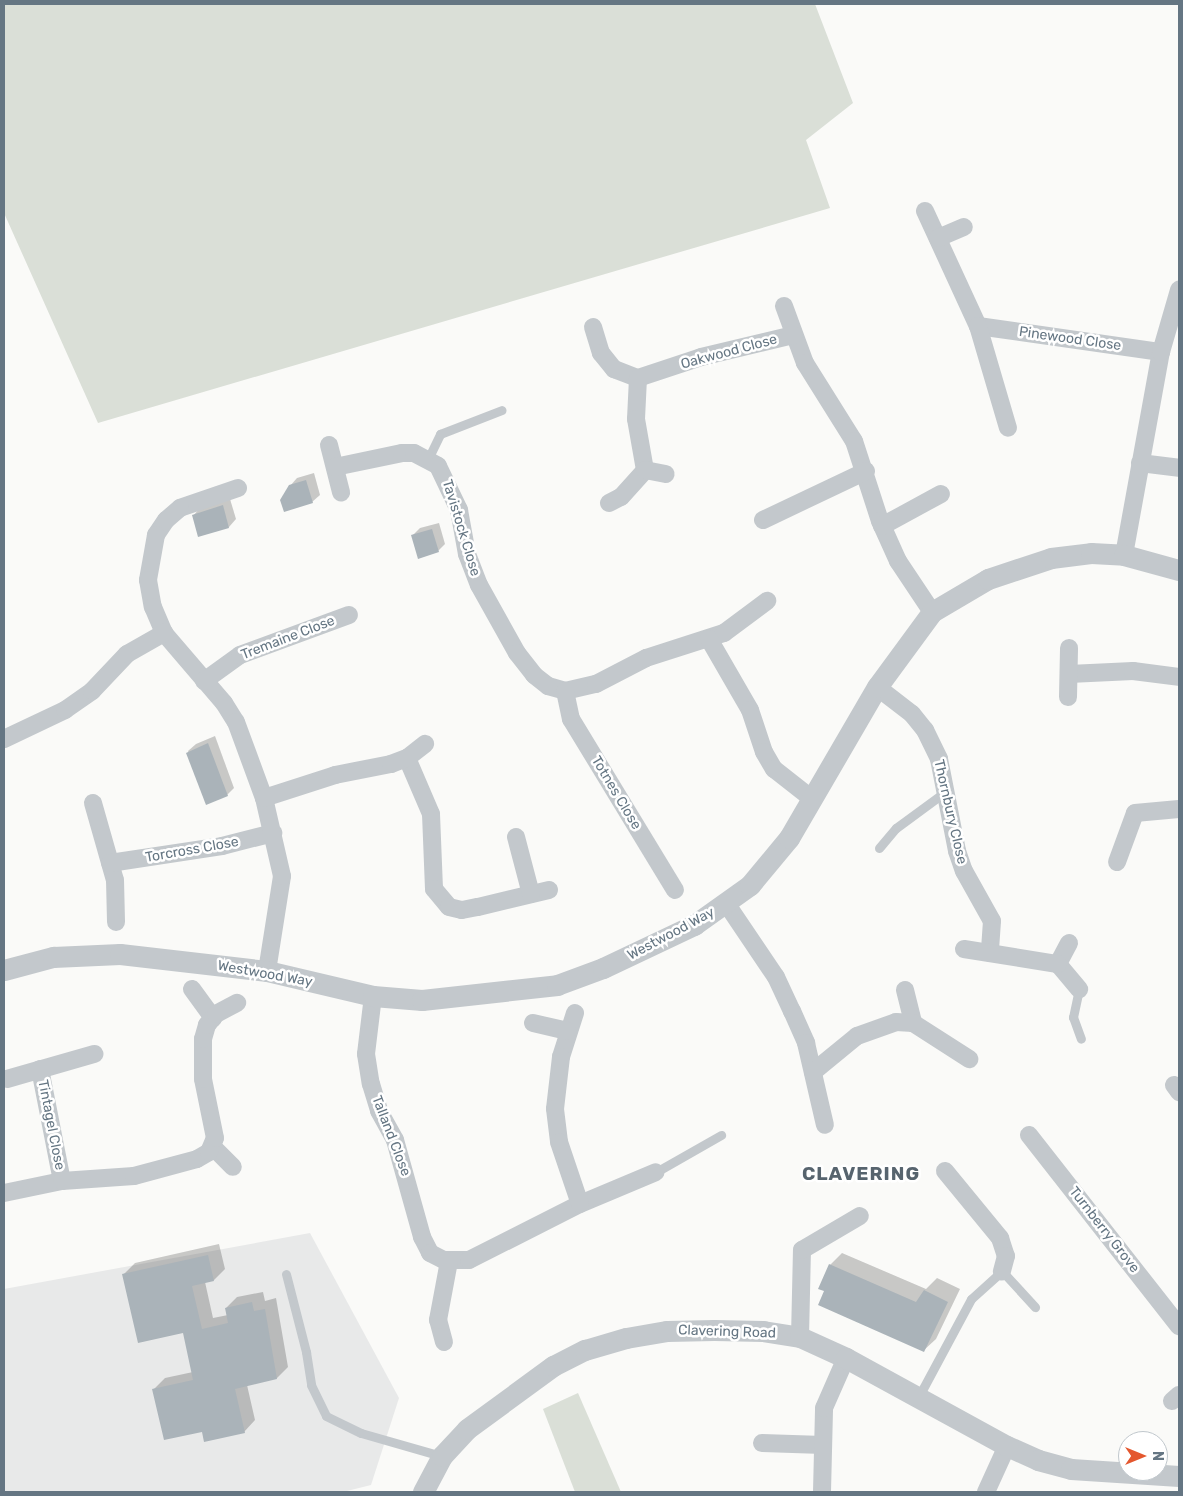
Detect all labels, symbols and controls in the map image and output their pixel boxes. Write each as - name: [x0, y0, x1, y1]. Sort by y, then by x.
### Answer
- street label: Pinewood Close: [1018, 324, 1122, 354]
- street label: Oakwood Close: [679, 331, 779, 373]
- street label: Tavistock Close: [438, 478, 484, 578]
- street label: Tremaine Close: [239, 612, 337, 664]
- street label: Totnes Close: [587, 753, 645, 833]
- street label: Thornbury Close: [930, 758, 970, 866]
- street label: Torcross Close: [144, 834, 240, 866]
- street label: Westwood Way: [624, 904, 718, 964]
- street label: Westwood Way: [216, 957, 314, 991]
- street label: Tintagel Close: [34, 1078, 68, 1172]
- street label: Talland Close: [368, 1093, 414, 1179]
- district label: CLAVERING: [801, 1163, 921, 1185]
- street label: Turnberry Grove: [1065, 1183, 1143, 1277]
- street label: Clavering Road: [678, 1322, 776, 1342]
- north arrow: [1118, 1431, 1168, 1481]
- text: N: [1149, 1451, 1166, 1461]

